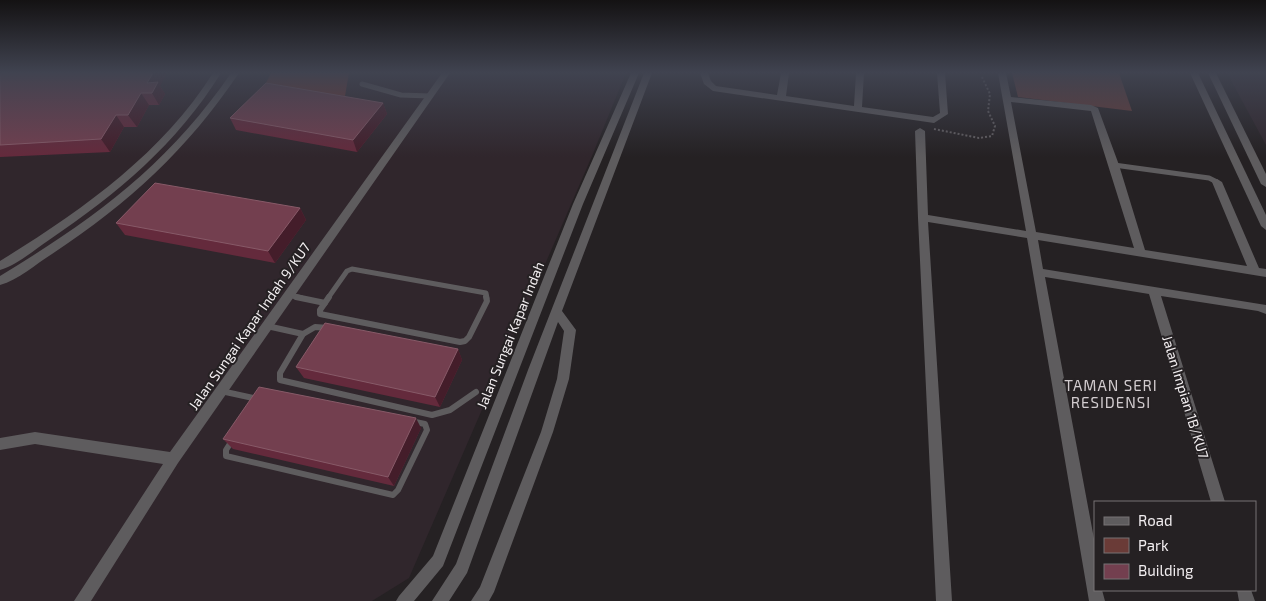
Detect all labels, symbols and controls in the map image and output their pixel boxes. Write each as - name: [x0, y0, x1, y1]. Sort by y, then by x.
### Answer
- street label: Jalan Sungai Kapar Indah 9/KU7: [185, 239, 313, 413]
- street label: Jalan Sungai Kapar Indah: [473, 259, 547, 411]
- street label: Jalan Impian 1B/KU7: [1159, 333, 1213, 461]
- district label: TAMAN SERI RESIDENSI: [1064, 376, 1158, 411]
- legend: [1094, 501, 1256, 591]
- text: Road: [1138, 511, 1173, 529]
- text: Park: [1138, 536, 1169, 554]
- text: Building: [1138, 561, 1194, 579]

